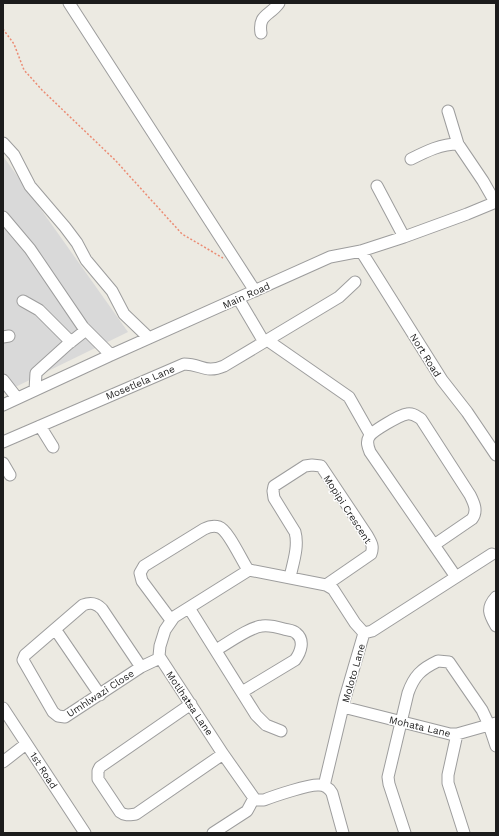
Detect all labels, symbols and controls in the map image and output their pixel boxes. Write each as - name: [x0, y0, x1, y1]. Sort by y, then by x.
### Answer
- street label: Main Road: [221, 280, 272, 311]
- street label: Nort Road: [408, 332, 443, 379]
- street label: Mosetlela Lane: [104, 363, 177, 402]
- street label: Mopipi Crescent: [321, 473, 374, 546]
- street label: Moloto Lane: [340, 642, 367, 704]
- street label: Umhlwazi Close: [65, 667, 136, 719]
- street label: Motlhatsa Lane: [164, 669, 215, 738]
- street label: Mohata Lane: [388, 714, 452, 739]
- street label: 1st Road: [28, 750, 59, 791]

